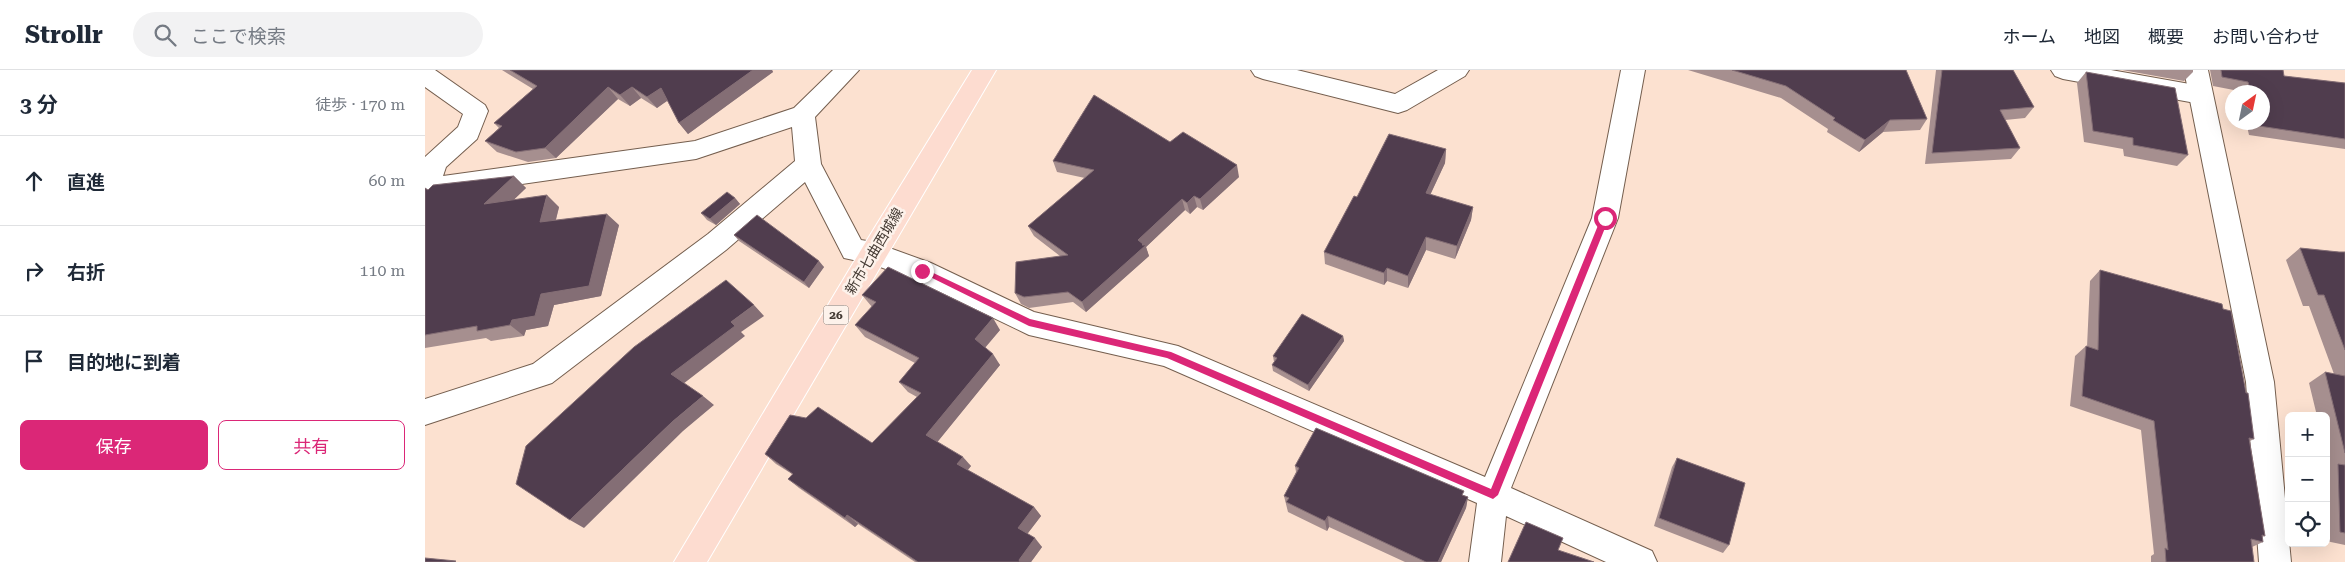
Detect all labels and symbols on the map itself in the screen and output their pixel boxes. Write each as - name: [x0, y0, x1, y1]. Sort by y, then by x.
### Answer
- north arrow: [2225, 85, 2270, 130]
- street label: 新市七曲西城線: [842, 205, 906, 297]
- route start: [1594, 207, 1617, 230]
- route end: [911, 260, 934, 283]
- road number: 26: [823, 306, 849, 324]

